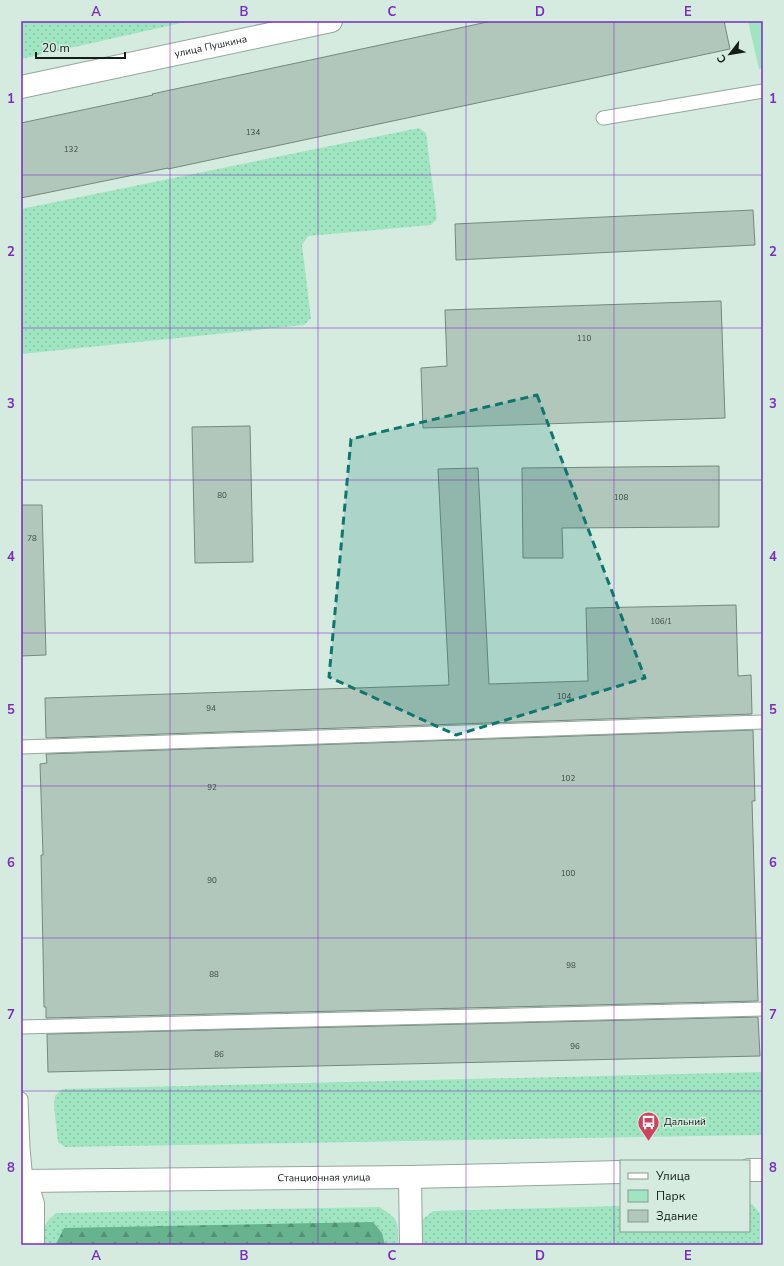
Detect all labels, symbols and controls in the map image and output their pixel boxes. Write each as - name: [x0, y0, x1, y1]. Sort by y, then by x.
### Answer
- text: A: [91, 3, 101, 21]
- text: B: [240, 3, 249, 21]
- text: C: [388, 3, 397, 21]
- text: D: [535, 3, 545, 21]
- text: E: [684, 3, 692, 21]
- street label: улица Пушкина: [173, 32, 248, 61]
- scale bar: [36, 34, 125, 60]
- north arrow: [710, 34, 750, 74]
- text: 20 m: [42, 40, 70, 56]
- text: С: [713, 51, 730, 66]
- text: 1: [7, 90, 15, 108]
- text: 1: [769, 90, 777, 108]
- house number: 134: [246, 127, 260, 138]
- house number: 132: [64, 144, 78, 155]
- text: 2: [7, 243, 15, 261]
- text: 2: [769, 243, 777, 261]
- house number: 110: [577, 333, 591, 344]
- text: 3: [7, 395, 15, 413]
- text: 3: [769, 395, 777, 413]
- house number: 80: [217, 490, 227, 501]
- house number: 108: [614, 492, 628, 503]
- house number: 78: [27, 533, 37, 544]
- text: 4: [7, 548, 15, 566]
- text: 4: [769, 548, 777, 566]
- house number: 106/1: [650, 616, 672, 627]
- house number: 104: [557, 691, 571, 702]
- text: 5: [7, 701, 15, 719]
- text: 5: [769, 701, 777, 719]
- house number: 94: [206, 703, 216, 714]
- house number: 102: [561, 773, 575, 784]
- house number: 92: [207, 782, 217, 793]
- text: 6: [7, 854, 15, 872]
- text: 6: [769, 854, 777, 872]
- house number: 100: [561, 868, 575, 879]
- house number: 90: [207, 875, 217, 886]
- house number: 98: [566, 960, 576, 971]
- house number: 88: [209, 969, 219, 980]
- text: 7: [7, 1006, 15, 1024]
- text: 7: [769, 1006, 777, 1024]
- house number: 96: [570, 1041, 580, 1052]
- house number: 86: [214, 1049, 224, 1060]
- bus stop icon: Дальний: [635, 1109, 661, 1142]
- place label: Дальний: [664, 1115, 706, 1129]
- text: 8: [7, 1159, 15, 1177]
- text: 8: [769, 1159, 777, 1177]
- legend: [620, 1160, 750, 1232]
- text: Улица: [655, 1168, 690, 1184]
- street label: Станционная улица: [277, 1170, 371, 1185]
- text: Парк: [656, 1188, 686, 1204]
- text: Здание: [656, 1208, 698, 1224]
- text: A: [91, 1247, 101, 1265]
- text: B: [240, 1247, 249, 1265]
- text: C: [388, 1247, 397, 1265]
- text: D: [535, 1247, 545, 1265]
- text: E: [684, 1247, 692, 1265]

